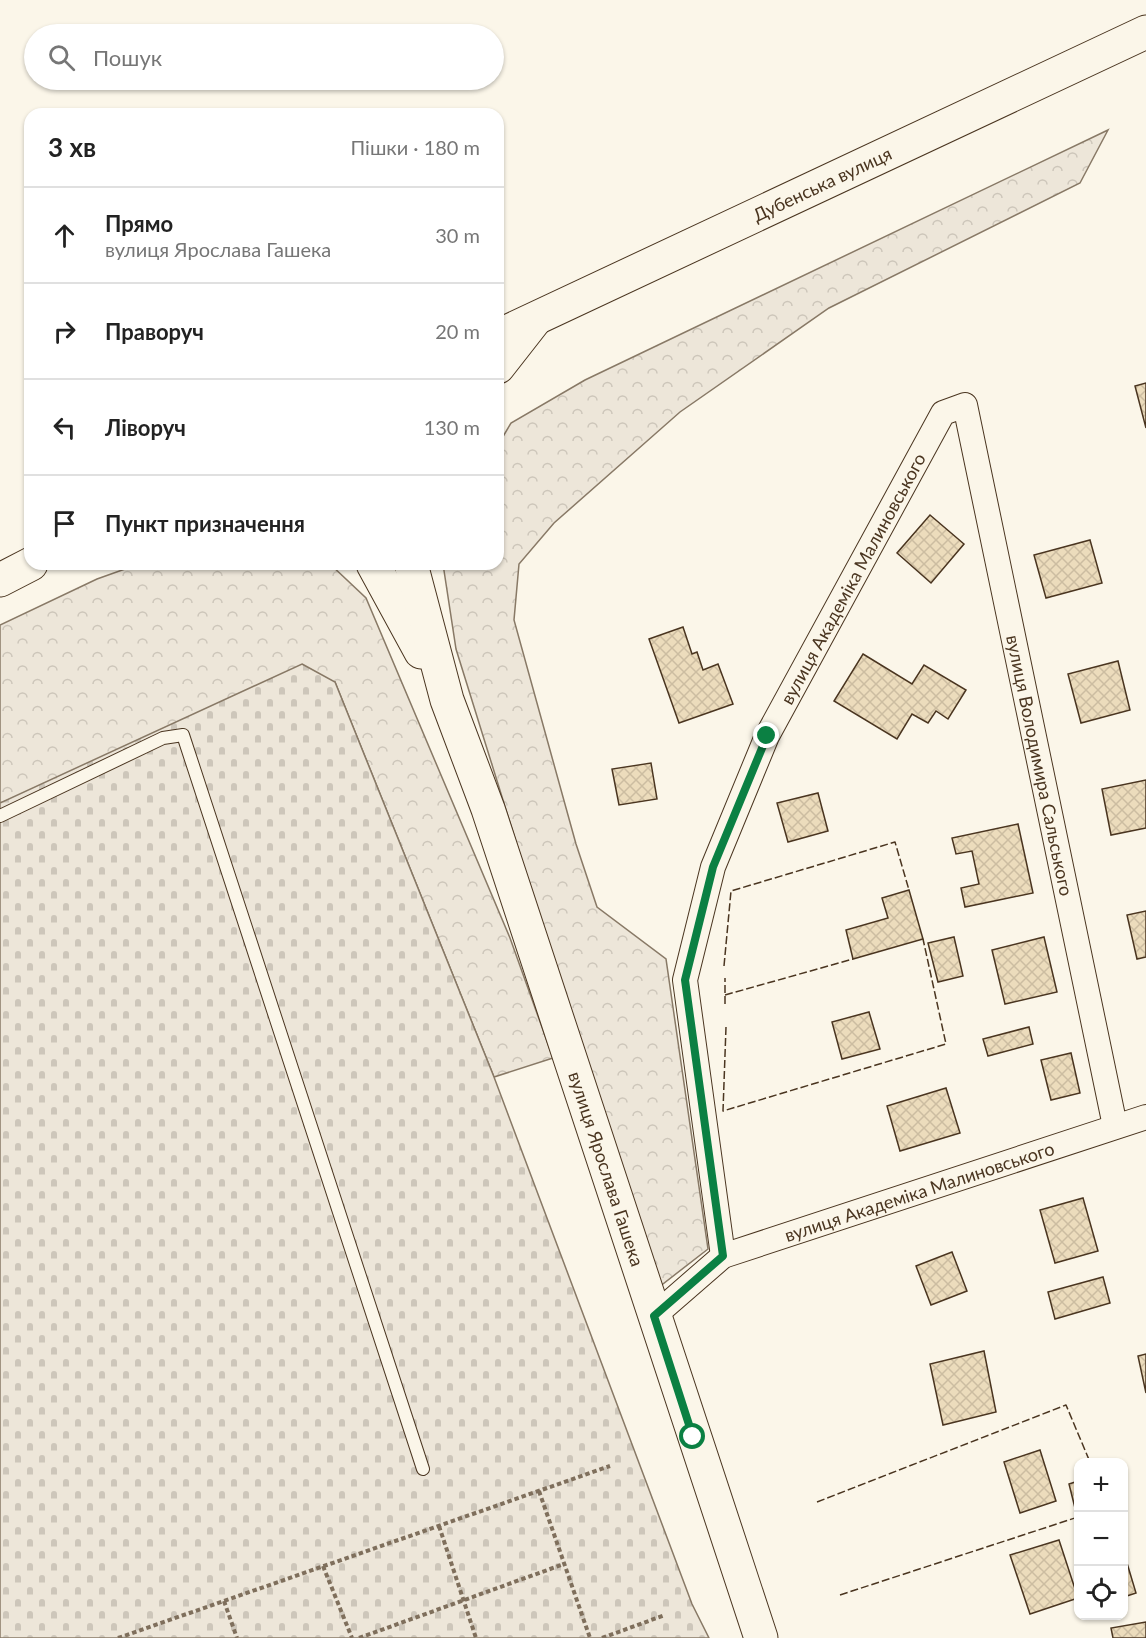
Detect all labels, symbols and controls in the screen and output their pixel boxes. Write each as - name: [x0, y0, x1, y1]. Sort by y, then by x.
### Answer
- search box: [24, 24, 504, 90]
- icon: search: [45, 41, 78, 74]
- text: Пошук: [93, 44, 162, 71]
- text: 3 хв: [48, 131, 96, 163]
- text: Пішки · 180 m: [351, 135, 480, 159]
- street label: Дубенська вулиця: [749, 142, 895, 226]
- text: Прямо: [105, 210, 173, 237]
- icon: ahead: [48, 219, 81, 252]
- text: 30 m: [435, 223, 480, 247]
- text: вулиця Ярослава Гашека: [105, 237, 331, 261]
- icon: right: [48, 315, 81, 348]
- text: Праворуч: [105, 318, 204, 345]
- text: 20 m: [435, 319, 480, 343]
- icon: left: [48, 411, 81, 444]
- text: Ліворуч: [105, 414, 186, 441]
- text: 130 m: [424, 415, 480, 439]
- street label: вулиця Академіка Малиновського: [776, 449, 930, 708]
- icon: arrive: [48, 507, 81, 540]
- text: Пункт призначення: [105, 510, 305, 537]
- street label: вулиця Володимира Сальського: [1002, 633, 1078, 898]
- route end: [753, 722, 779, 748]
- street label: вулиця Ярослава Гашека: [564, 1069, 649, 1269]
- street label: вулиця Академіка Малиновського: [782, 1137, 1057, 1246]
- route start: [679, 1423, 705, 1449]
- map controls: [1074, 1458, 1128, 1620]
- button: +: [1074, 1458, 1128, 1512]
- button: −: [1074, 1512, 1128, 1566]
- button: locate: [1074, 1566, 1128, 1620]

